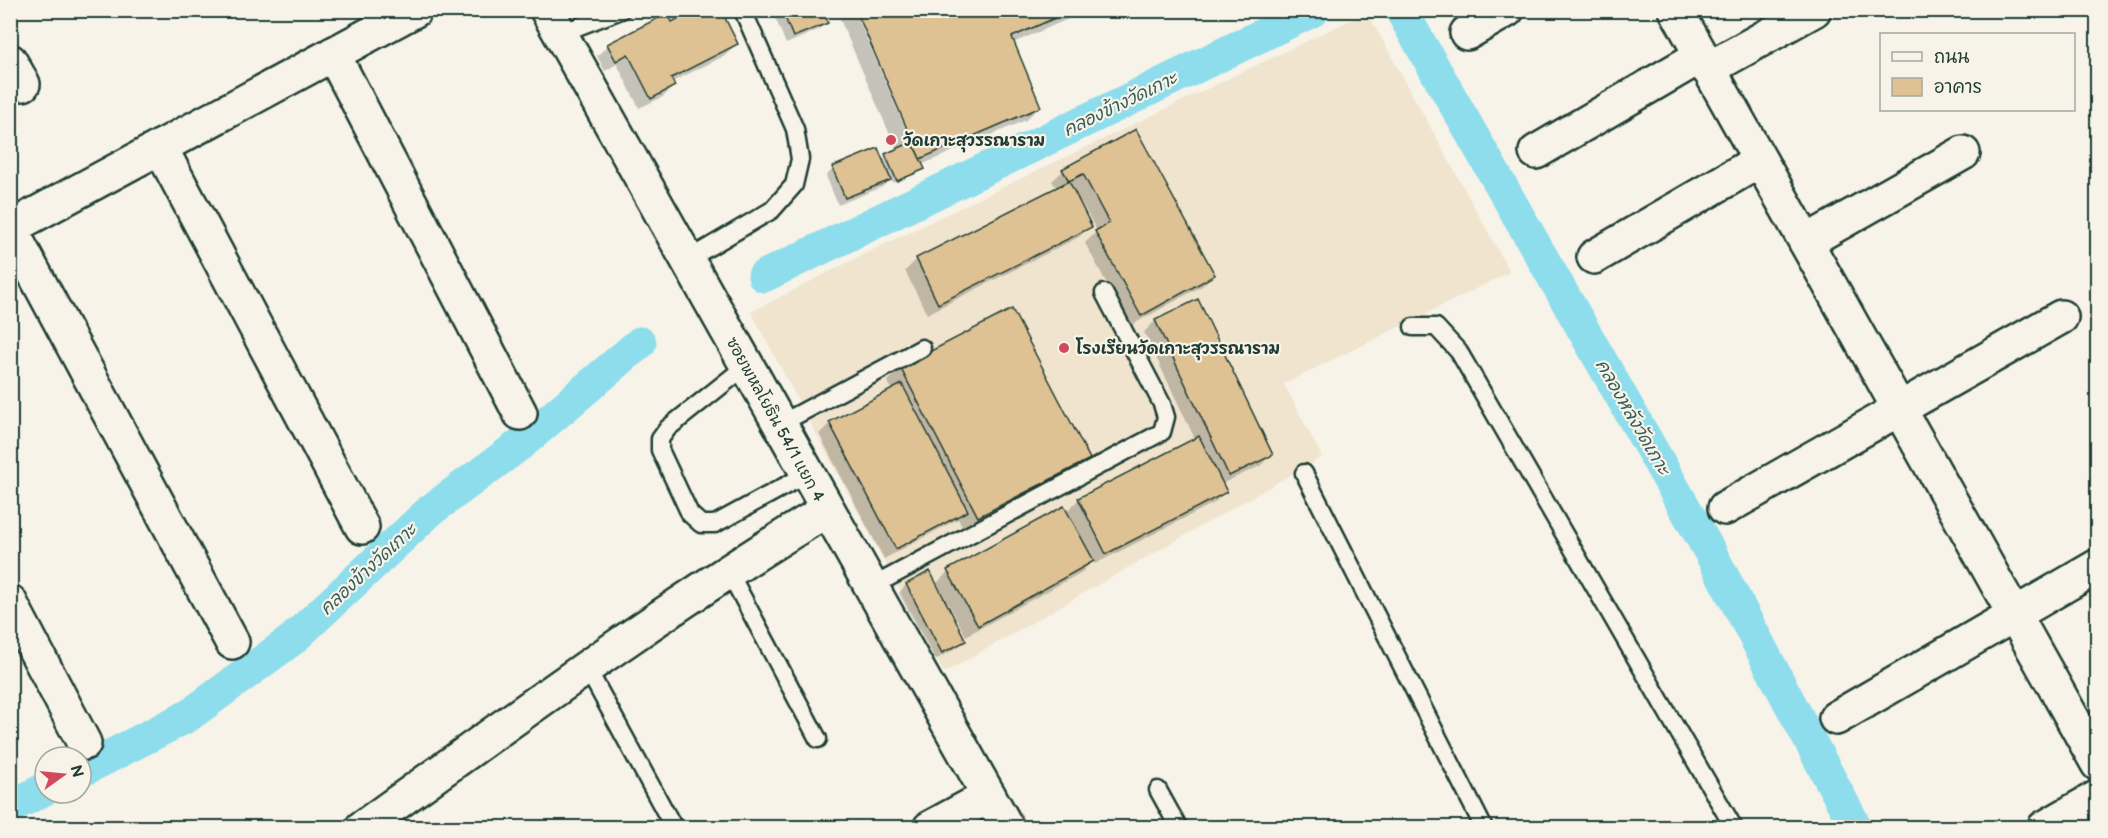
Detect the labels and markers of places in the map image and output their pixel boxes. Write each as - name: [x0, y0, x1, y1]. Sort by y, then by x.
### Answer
- place label: วัดเกาะสุวรรณาราม: [903, 131, 1045, 153]
- marker: วัดเกาะสุวรรณาราม: [884, 133, 898, 147]
- place label: โรงเรียนวัดเกาะสุวรรณาราม: [1075, 337, 1280, 361]
- marker: โรงเรียนวัดเกาะสุวรรณาราม: [1057, 341, 1071, 355]

